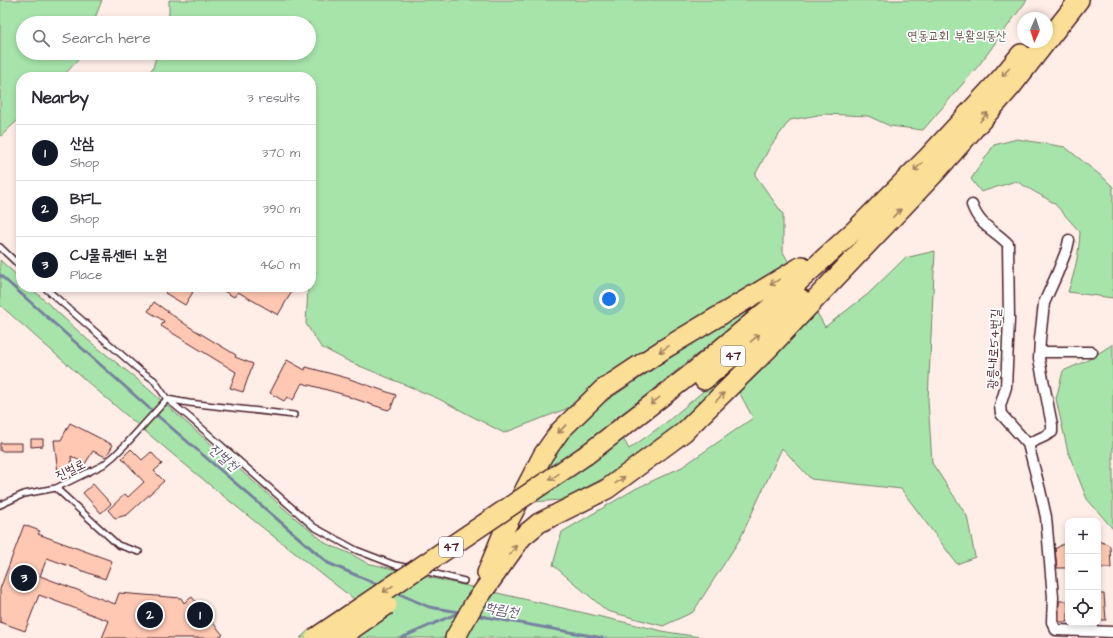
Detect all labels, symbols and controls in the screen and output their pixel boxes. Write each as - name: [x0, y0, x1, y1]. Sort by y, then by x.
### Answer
- north arrow: [1017, 12, 1053, 48]
- search box: [16, 16, 316, 60]
- icon: search: [30, 27, 52, 49]
- park label: 연동교회 부활의동산: [907, 27, 1007, 45]
- text: Search here: [62, 28, 151, 49]
- one-way arrow: [1001, 67, 1010, 77]
- text: Nearby: [32, 86, 89, 110]
- text: 3 results: [247, 89, 300, 107]
- one-way arrow: [980, 112, 989, 122]
- text: 산삼: [70, 133, 94, 154]
- text: 1: [44, 144, 46, 162]
- text: 370 m: [262, 144, 300, 162]
- text: Shop: [70, 154, 99, 172]
- one-way arrow: [913, 162, 923, 172]
- text: BFL: [70, 189, 101, 210]
- text: 2: [41, 200, 49, 218]
- text: 390 m: [262, 200, 300, 218]
- one-way arrow: [892, 208, 902, 218]
- text: Shop: [70, 210, 99, 228]
- text: CJ물류센터 노원: [70, 245, 167, 266]
- text: 3: [42, 256, 48, 274]
- text: 460 m: [259, 256, 300, 274]
- text: Place: [70, 266, 102, 284]
- one-way arrow: [769, 279, 781, 287]
- your location: [599, 289, 619, 309]
- street label: 광릉내로54번길: [983, 308, 1005, 390]
- one-way arrow: [750, 333, 760, 342]
- one-way arrow: [658, 346, 670, 354]
- road number: 47: [721, 346, 745, 366]
- one-way arrow: [715, 392, 725, 402]
- one-way arrow: [650, 397, 661, 406]
- one-way arrow: [558, 424, 567, 434]
- water label: 진벌천: [204, 439, 244, 478]
- street label: 진벌로: [52, 455, 88, 485]
- one-way arrow: [548, 473, 559, 481]
- one-way arrow: [615, 476, 626, 484]
- map controls: [1065, 518, 1101, 626]
- button: +: [1065, 518, 1101, 554]
- road number: 47: [439, 537, 463, 557]
- one-way arrow: [509, 544, 517, 555]
- button: −: [1065, 554, 1101, 590]
- pin: 3: [11, 563, 37, 593]
- one-way arrow: [383, 585, 394, 593]
- button: locate: [1065, 590, 1101, 626]
- water label: 학림천: [483, 597, 522, 623]
- pin: 2: [137, 600, 163, 630]
- pin: 1: [187, 600, 213, 630]

